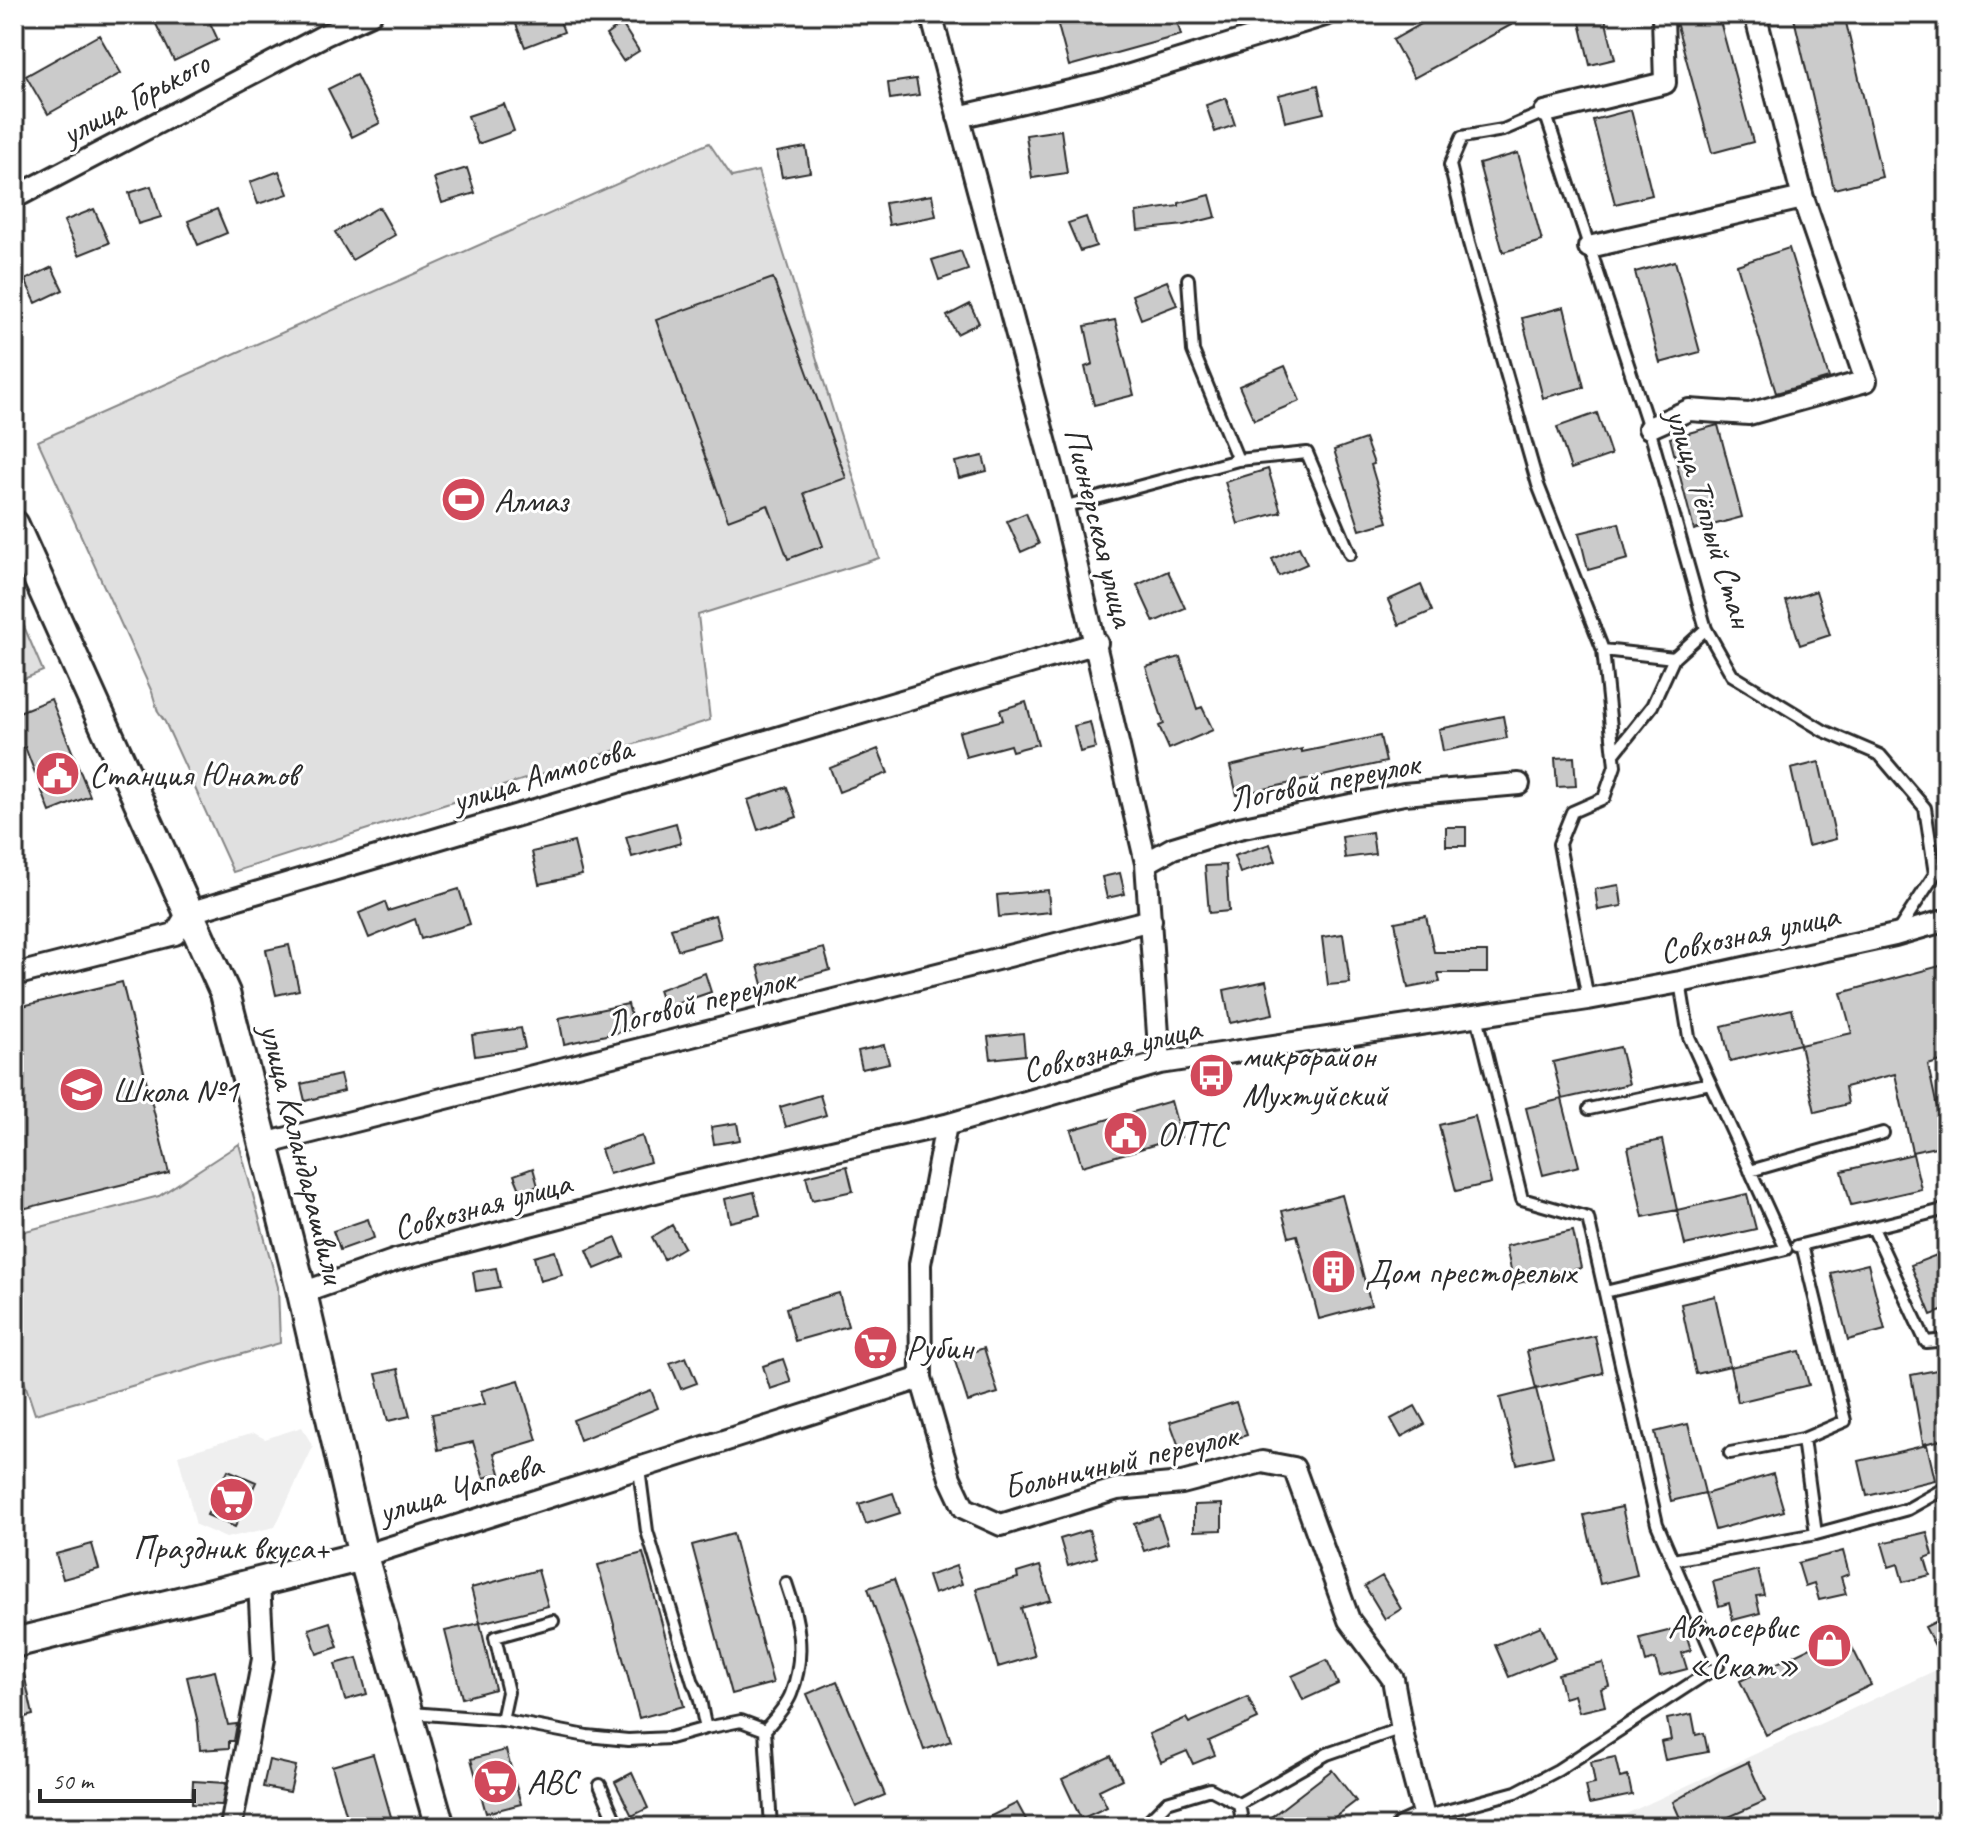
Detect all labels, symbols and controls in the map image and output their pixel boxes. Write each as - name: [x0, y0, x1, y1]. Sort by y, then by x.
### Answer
- street label: улица Горького: [52, 40, 218, 156]
- street label: улица Тёплый Стан: [1656, 402, 1764, 635]
- street label: Пионерская улица: [1055, 423, 1146, 633]
- sports icon: Алмаз: [439, 476, 487, 524]
- place label: Алмаз: [494, 479, 570, 522]
- street label: улица Аммосова: [445, 725, 640, 822]
- street label: Логовой переулок: [1225, 741, 1426, 820]
- public building icon: Станция Юнатов: [34, 750, 82, 798]
- place label: Станция Юнатов: [89, 753, 304, 796]
- street label: Совхозная улица: [1656, 893, 1845, 973]
- street label: Логовой переулок: [601, 956, 802, 1045]
- street label: Совхозная улица: [1018, 1006, 1207, 1092]
- street label: улица Каландарашвили: [250, 1017, 357, 1290]
- place label: микрорайон Мухтуйский: [1242, 1034, 1389, 1116]
- bus stop icon: микрорайон Мухтуйский: [1187, 1051, 1235, 1099]
- school or university icon: Школа №1: [57, 1066, 105, 1114]
- place label: Школа №1: [112, 1069, 240, 1112]
- public building icon: ОПТС: [1102, 1109, 1150, 1157]
- place label: ОПТС: [1157, 1112, 1230, 1155]
- street label: Совхозная улица: [389, 1160, 578, 1249]
- building icon: Дом престорелых: [1310, 1247, 1358, 1295]
- place label: Дом престорелых: [1365, 1250, 1578, 1293]
- supermarket icon: Рубин: [851, 1323, 899, 1371]
- place label: Рубин: [906, 1326, 975, 1369]
- street label: Больничный переулок: [999, 1412, 1244, 1509]
- street label: улица Чапаева: [371, 1442, 549, 1534]
- supermarket icon: Праздник вкуса+: [207, 1475, 255, 1523]
- place label: Праздник вкуса+: [133, 1526, 331, 1569]
- place label: Автосервис «Скат»: [1668, 1605, 1800, 1687]
- shop icon: Автосервис «Скат»: [1806, 1622, 1854, 1670]
- scale bar: [40, 1753, 194, 1803]
- supermarket icon: ABC: [472, 1757, 520, 1805]
- place label: ABC: [527, 1760, 582, 1803]
- text: 50 m: [52, 1766, 95, 1796]

